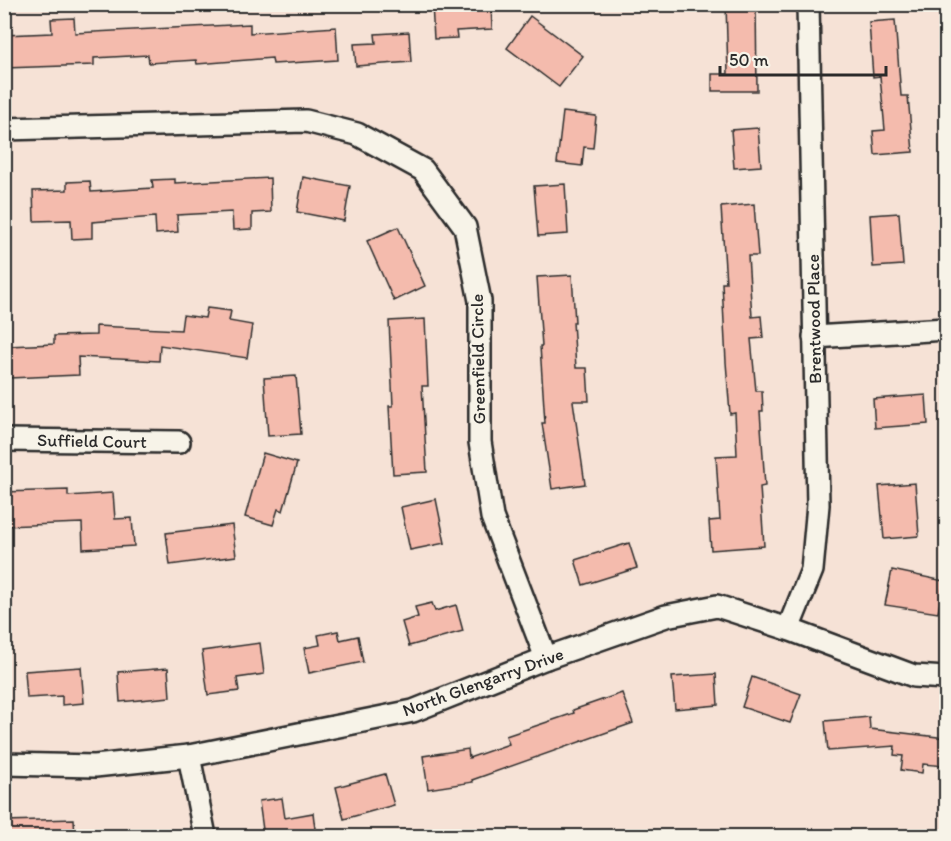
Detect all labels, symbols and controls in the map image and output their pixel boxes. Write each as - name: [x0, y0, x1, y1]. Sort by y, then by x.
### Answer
- scale bar: [720, 39, 886, 77]
- text: 50 m: [729, 49, 769, 71]
- street label: Brentwood Place: [802, 254, 826, 384]
- street label: Greenfield Circle: [466, 294, 490, 424]
- street label: Suffield Court: [37, 429, 147, 453]
- street label: North Glengarry Drive: [400, 643, 566, 721]

